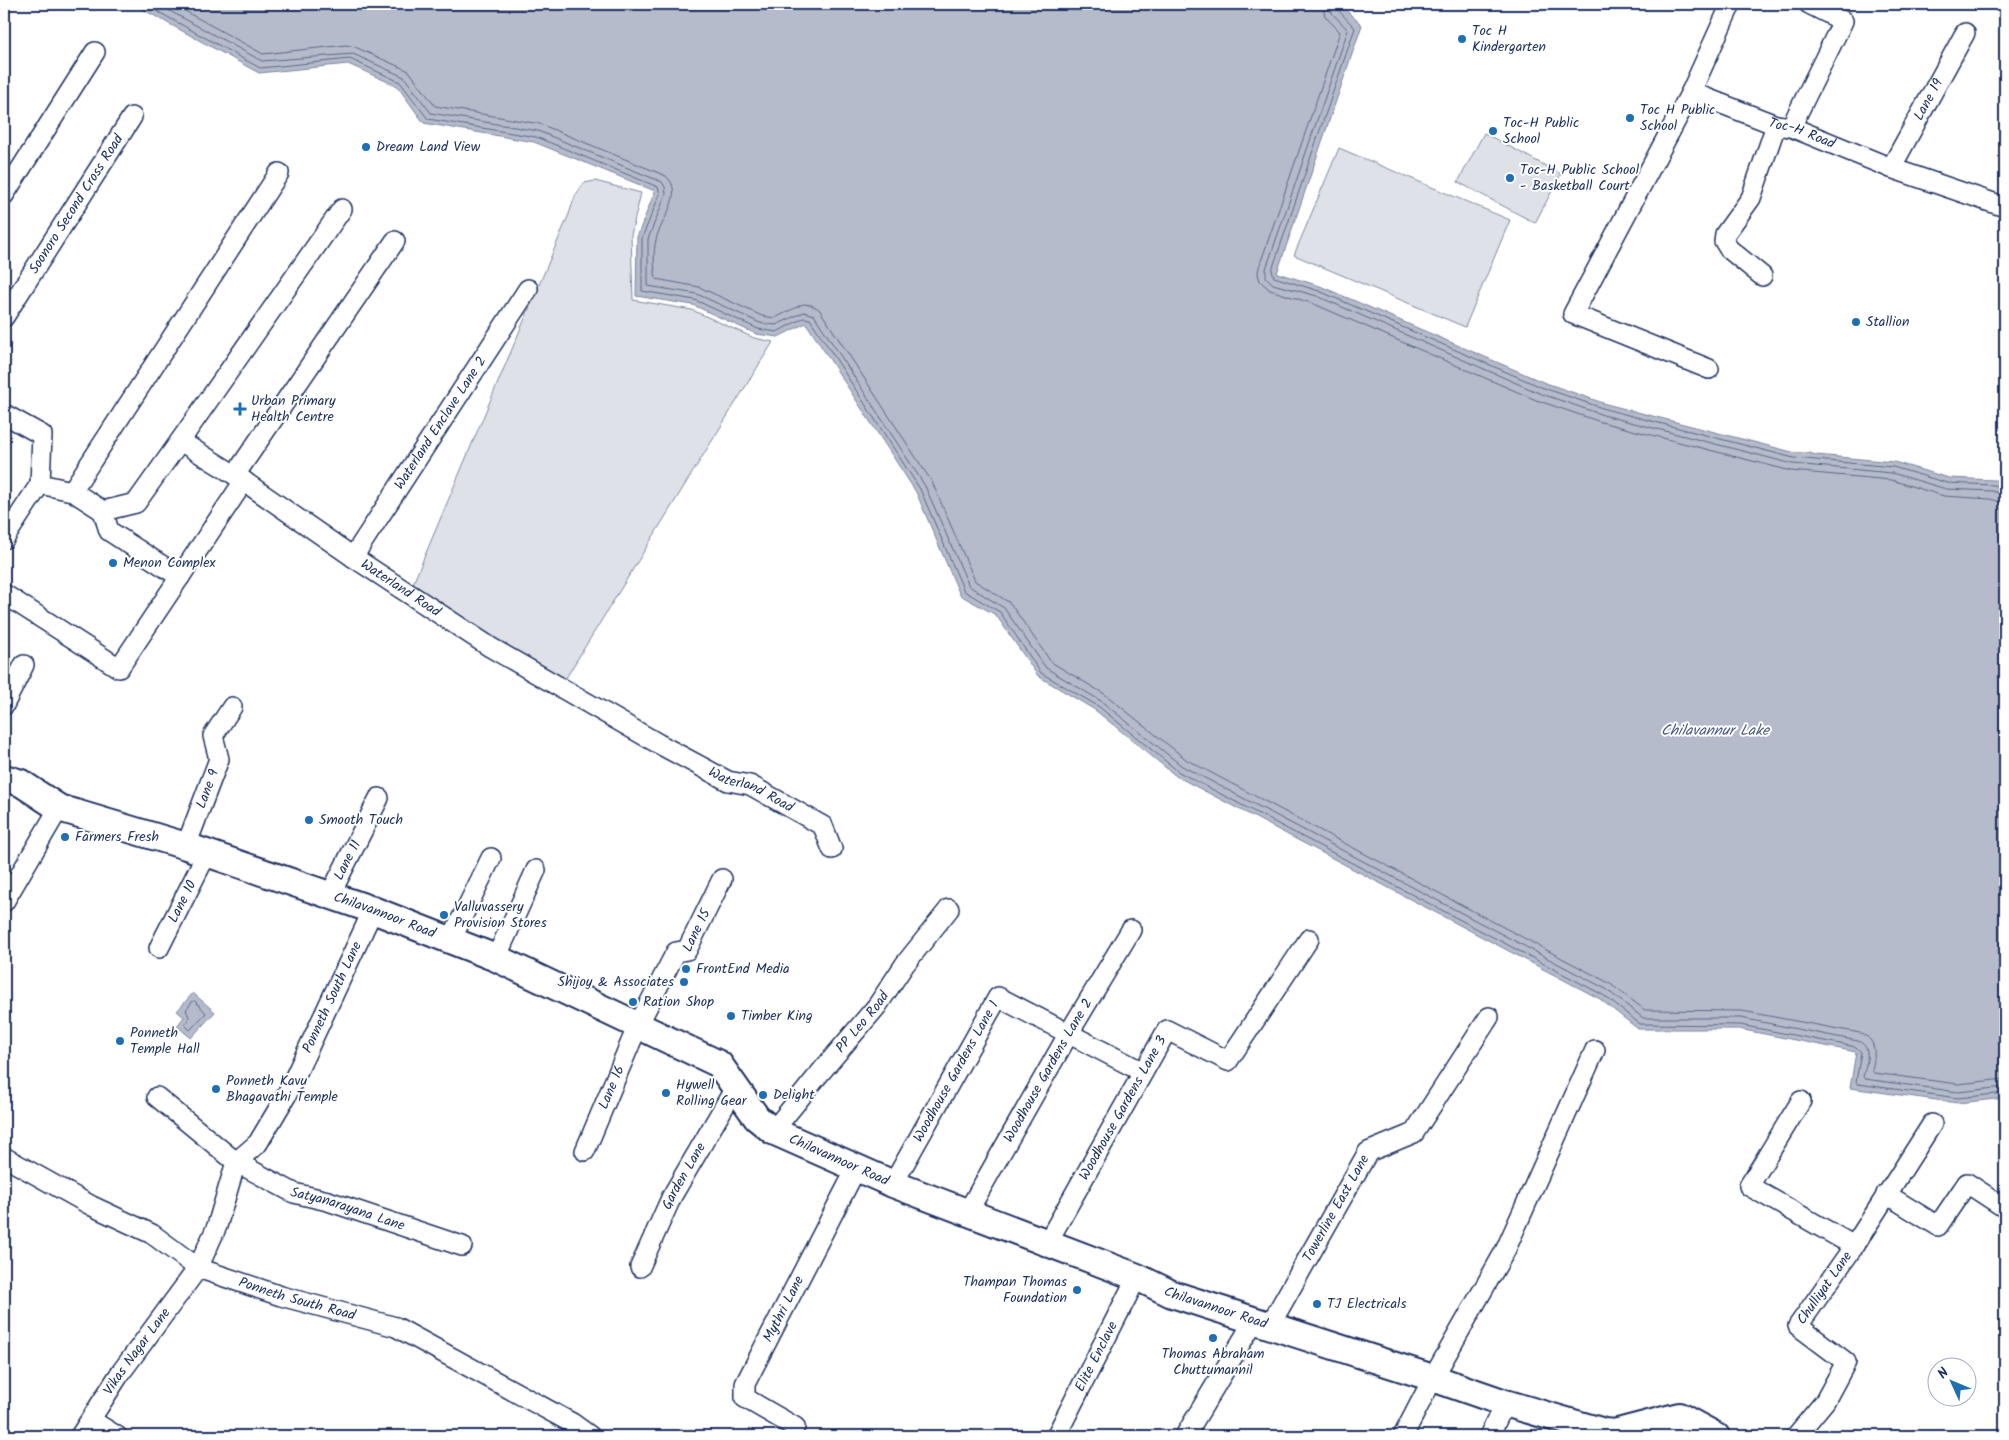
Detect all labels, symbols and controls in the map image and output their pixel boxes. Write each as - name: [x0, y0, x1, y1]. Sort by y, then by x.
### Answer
- place label: Toc H Kindergarten: [1472, 20, 1546, 58]
- marker: Toc H Kindergarten: [1456, 33, 1468, 45]
- street label: Lane 19: [1908, 74, 1949, 125]
- place label: Toc H Public School: [1640, 99, 1715, 137]
- place label: Toc-H Public School: [1503, 112, 1579, 150]
- marker: Toc H Public School: [1624, 112, 1636, 124]
- street label: Toc-H Road: [1765, 112, 1839, 155]
- marker: Toc-H Public School: [1487, 125, 1499, 137]
- street label: Soonoro Second Cross Road: [23, 129, 130, 278]
- place label: Dream Land View: [376, 136, 481, 158]
- marker: Dream Land View: [360, 141, 372, 153]
- place label: Toc-H Public School - Basketball Court: [1520, 159, 1640, 197]
- marker: Toc-H Public School - Basketball Court: [1504, 172, 1516, 184]
- place label: Stallion: [1866, 311, 1909, 333]
- marker: Stallion: [1850, 316, 1862, 328]
- street label: Waterland Enclave Lane 2: [389, 352, 492, 494]
- place label: Urban Primary Health Centre: [251, 390, 336, 428]
- marker: Urban Primary Health Centre: [233, 402, 247, 416]
- place label: Menon Complex: [123, 552, 217, 574]
- street label: Waterland Road: [356, 554, 446, 623]
- marker: Menon Complex: [107, 557, 119, 569]
- water label: Chilavannur Lake: [1661, 719, 1770, 743]
- street label: Waterland Road: [704, 761, 799, 819]
- street label: Lane 9: [190, 766, 225, 812]
- place label: Smooth Touch: [319, 809, 403, 831]
- marker: Smooth Touch: [303, 814, 315, 826]
- place label: Farmers Fresh: [75, 826, 159, 848]
- marker: Farmers Fresh: [59, 831, 71, 843]
- street label: Lane 11: [328, 836, 367, 884]
- street label: Lane 10: [162, 877, 202, 927]
- street label: Chilavannoor Road: [330, 886, 440, 945]
- place label: Valluvassery Provision Stores: [454, 896, 547, 934]
- street label: Lane 15: [677, 904, 717, 956]
- marker: Valluvassery Provision Stores: [438, 909, 450, 921]
- street label: Ponneth South Lane: [297, 937, 368, 1057]
- place label: FrontEnd Media: [696, 958, 790, 980]
- marker: FrontEnd Media: [680, 963, 692, 975]
- place label: Shijoy & Associates: [558, 971, 674, 993]
- marker: Shijoy & Associates: [678, 976, 690, 988]
- street label: PP Leo Road: [830, 986, 895, 1058]
- place label: Ration Shop: [643, 991, 714, 1013]
- street label: Woodhouse Gardens Lane 2: [998, 994, 1098, 1147]
- marker: Ration Shop: [627, 996, 639, 1008]
- street label: Woodhouse Gardens Lane 1: [908, 997, 1005, 1146]
- place label: Timber King: [741, 1005, 813, 1027]
- marker: Timber King: [725, 1010, 737, 1022]
- place label: Ponneth Temple Hall: [130, 1022, 200, 1060]
- street label: Woodhouse Gardens Lane 3: [1074, 1032, 1173, 1184]
- marker: Ponneth Temple Hall: [114, 1035, 126, 1047]
- street label: Lane 16: [593, 1062, 631, 1113]
- place label: Ponneth Kavu Bhagavathi Temple: [226, 1070, 339, 1108]
- place label: Hywell Rolling Gear: [676, 1074, 748, 1112]
- marker: Ponneth Kavu Bhagavathi Temple: [210, 1083, 222, 1095]
- place label: Delight: [773, 1084, 815, 1106]
- marker: Hywell Rolling Gear: [660, 1087, 672, 1099]
- marker: Delight: [757, 1089, 769, 1101]
- street label: Chilavannoor Road: [785, 1128, 894, 1192]
- street label: Garden Lane: [656, 1138, 712, 1213]
- street label: Towerline East Lane: [1297, 1150, 1376, 1266]
- street label: Satyanarayana Lane: [288, 1182, 408, 1237]
- street label: Chulliyat Lane: [1791, 1246, 1858, 1329]
- street label: Ponneth South Road: [236, 1271, 359, 1327]
- street label: Mythri Lane: [757, 1271, 810, 1346]
- place label: Thampan Thomas Foundation: [963, 1271, 1067, 1309]
- street label: Chilavannoor Road: [1160, 1281, 1271, 1335]
- marker: Thampan Thomas Foundation: [1071, 1284, 1083, 1296]
- place label: TJ Electricals: [1327, 1293, 1406, 1315]
- marker: TJ Electricals: [1311, 1298, 1323, 1310]
- street label: Vikas Nagar Lane: [98, 1303, 176, 1399]
- street label: Elite Enclave: [1069, 1317, 1124, 1396]
- marker: Thomas Abraham Chuttumannil: [1207, 1332, 1219, 1344]
- place label: Thomas Abraham Chuttumannil: [1162, 1343, 1264, 1381]
- north arrow: [1926, 1358, 1976, 1408]
- text: N: [1932, 1363, 1954, 1384]

